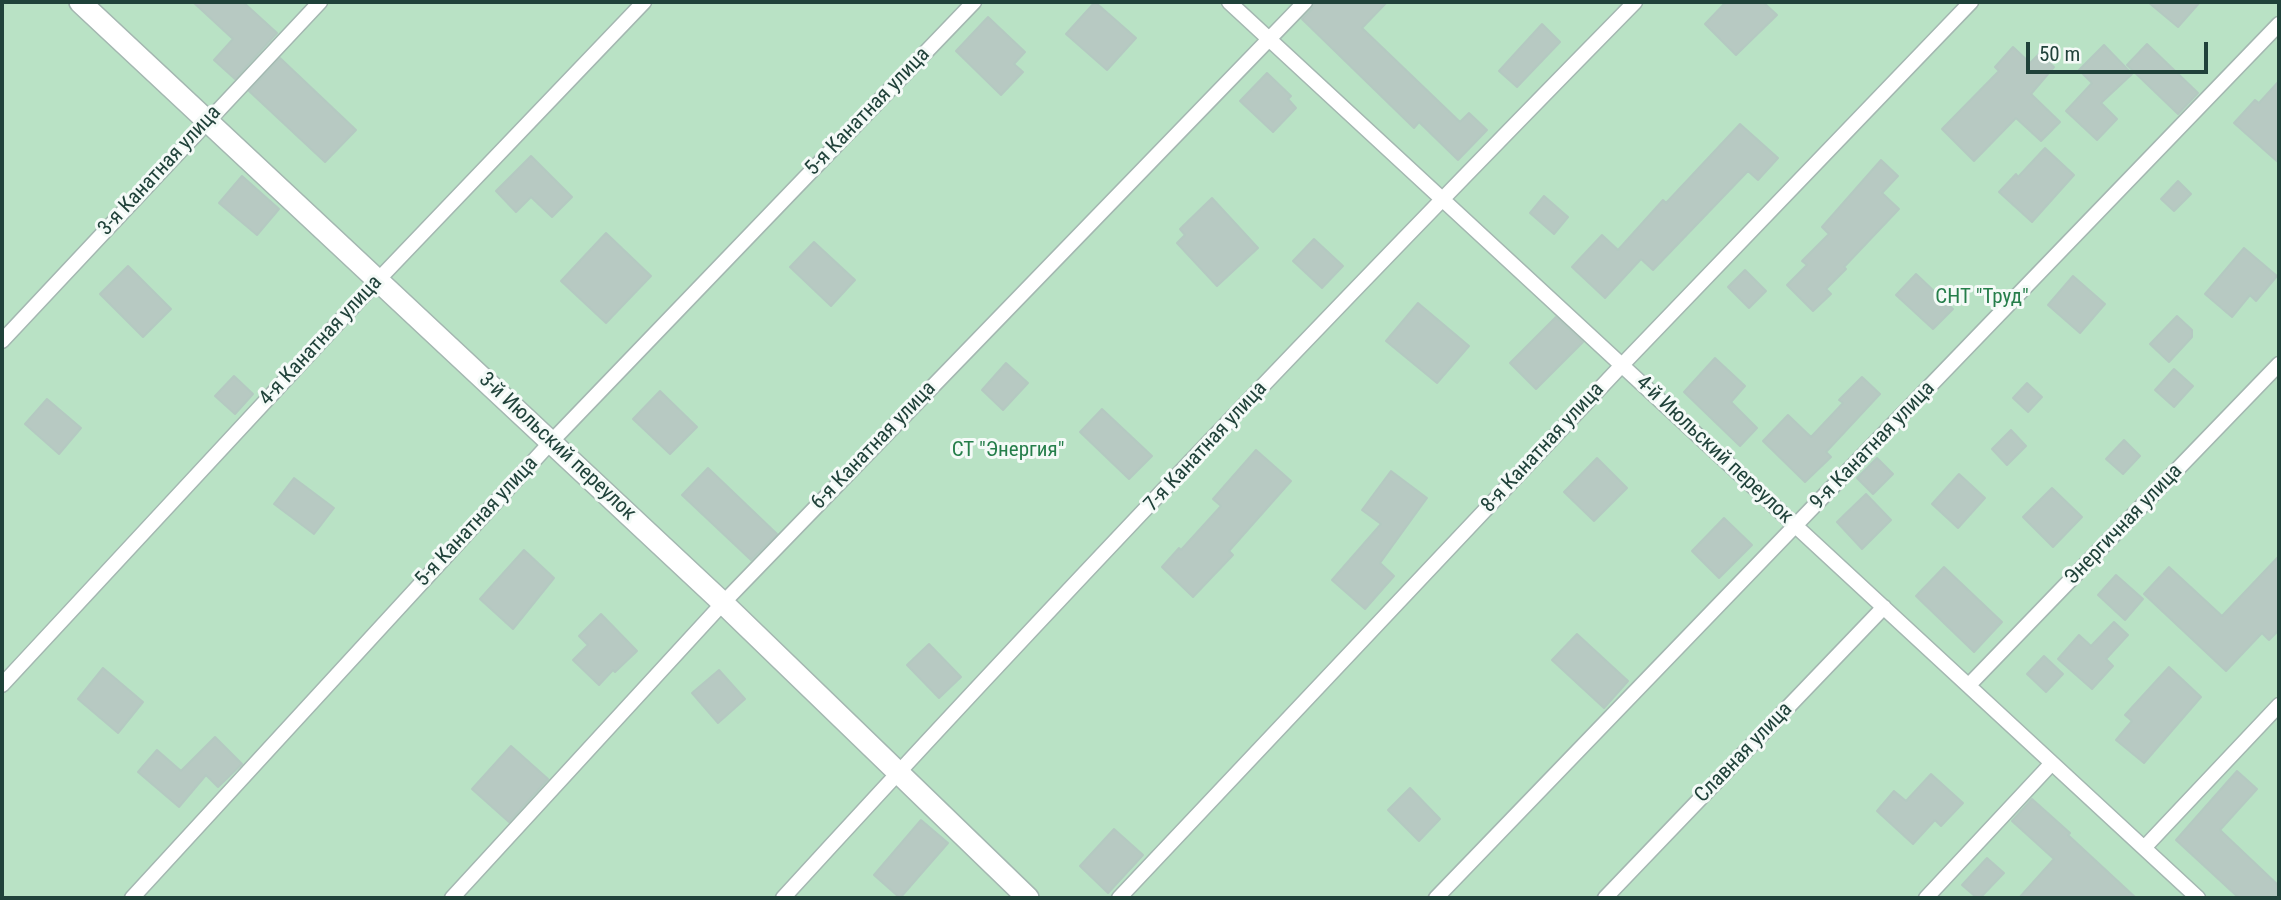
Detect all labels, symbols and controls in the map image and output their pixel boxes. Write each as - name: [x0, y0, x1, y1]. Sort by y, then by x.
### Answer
- scale bar: [2029, 28, 2211, 72]
- text: 50 m: [2039, 42, 2080, 66]
- street label: 5-я Канатная улица: [800, 43, 936, 181]
- street label: 3-я Канатная улица: [93, 101, 227, 241]
- street label: 4-я Канатная улица: [254, 271, 388, 411]
- park label: СНТ "Труд": [1935, 285, 2029, 311]
- street label: 3-й Июльский переулок: [473, 368, 641, 526]
- street label: 4-й Июльский переулок: [1630, 371, 1798, 529]
- street label: 6-я Канатная улица: [806, 377, 942, 515]
- street label: 7-я Канатная улица: [1139, 377, 1273, 517]
- street label: 9-я Канатная улица: [1805, 377, 1941, 515]
- street label: 8-я Канатная улица: [1476, 378, 1610, 518]
- park label: СТ "Энергия": [952, 438, 1064, 464]
- street label: 5-я Канатная улица: [410, 452, 544, 592]
- street label: Энергичная улица: [2060, 459, 2188, 591]
- street label: Славная улица: [1690, 698, 1798, 808]

